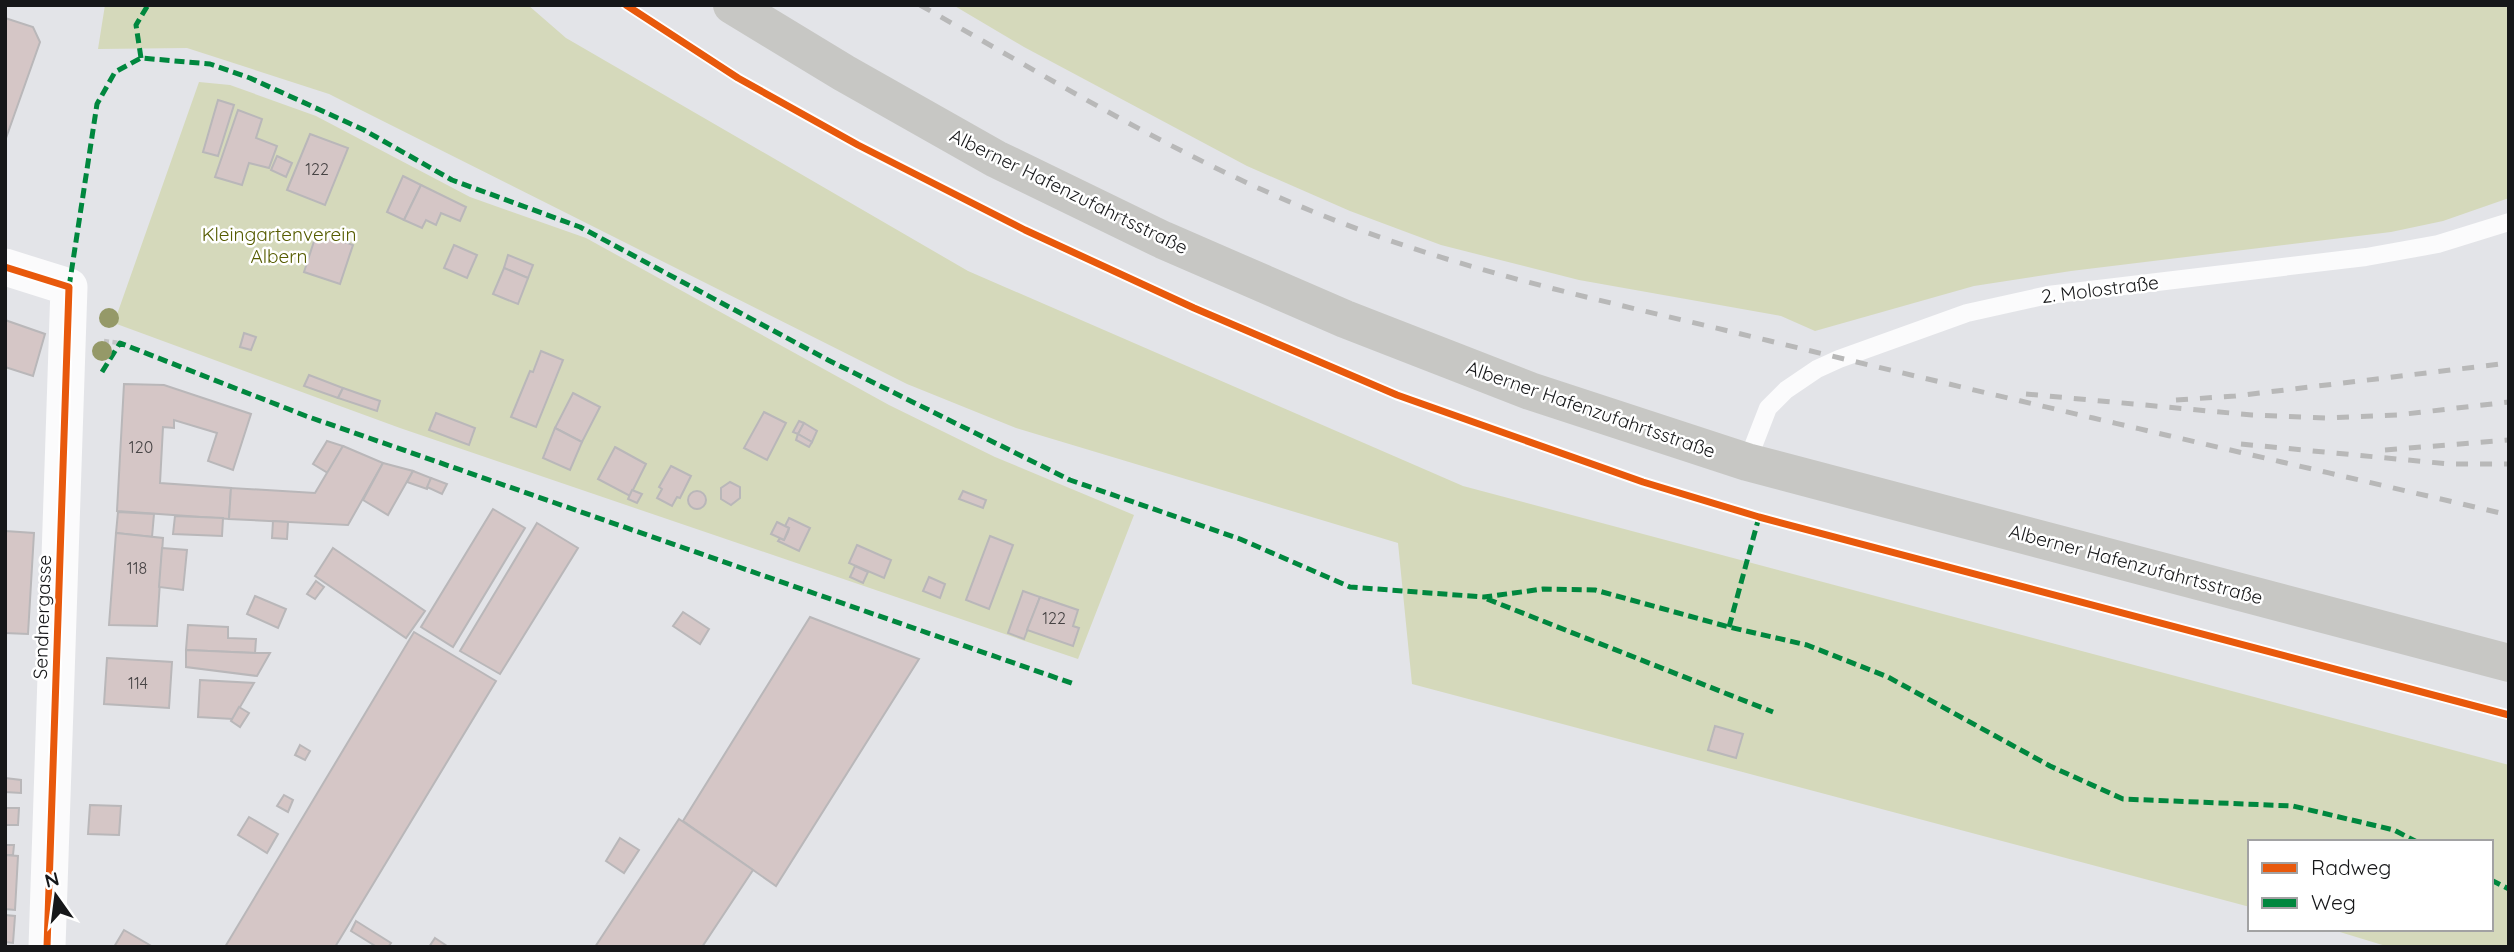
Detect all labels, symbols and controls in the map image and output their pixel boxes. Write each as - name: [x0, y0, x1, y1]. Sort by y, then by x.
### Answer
- street label: Alberner Hafenzufahrtsstraße: [946, 123, 1192, 259]
- house number: 122: [305, 159, 329, 179]
- park label: Kleingartenverein Albern: [202, 222, 356, 268]
- street label: 2. Molostraße: [2040, 270, 2160, 308]
- street label: Alberner Hafenzufahrtsstraße: [1463, 355, 1719, 463]
- house number: 120: [129, 437, 153, 457]
- street label: Alberner Hafenzufahrtsstraße: [2006, 519, 2266, 609]
- street label: Sendnergasse: [28, 554, 56, 680]
- house number: 118: [127, 558, 147, 578]
- house number: 122: [1042, 608, 1066, 628]
- house number: 114: [128, 673, 148, 693]
- legend: [2248, 840, 2493, 931]
- text: Radweg: [2311, 854, 2391, 880]
- north arrow: [21, 861, 91, 931]
- text: N: [42, 866, 62, 893]
- text: Weg: [2311, 889, 2356, 915]

